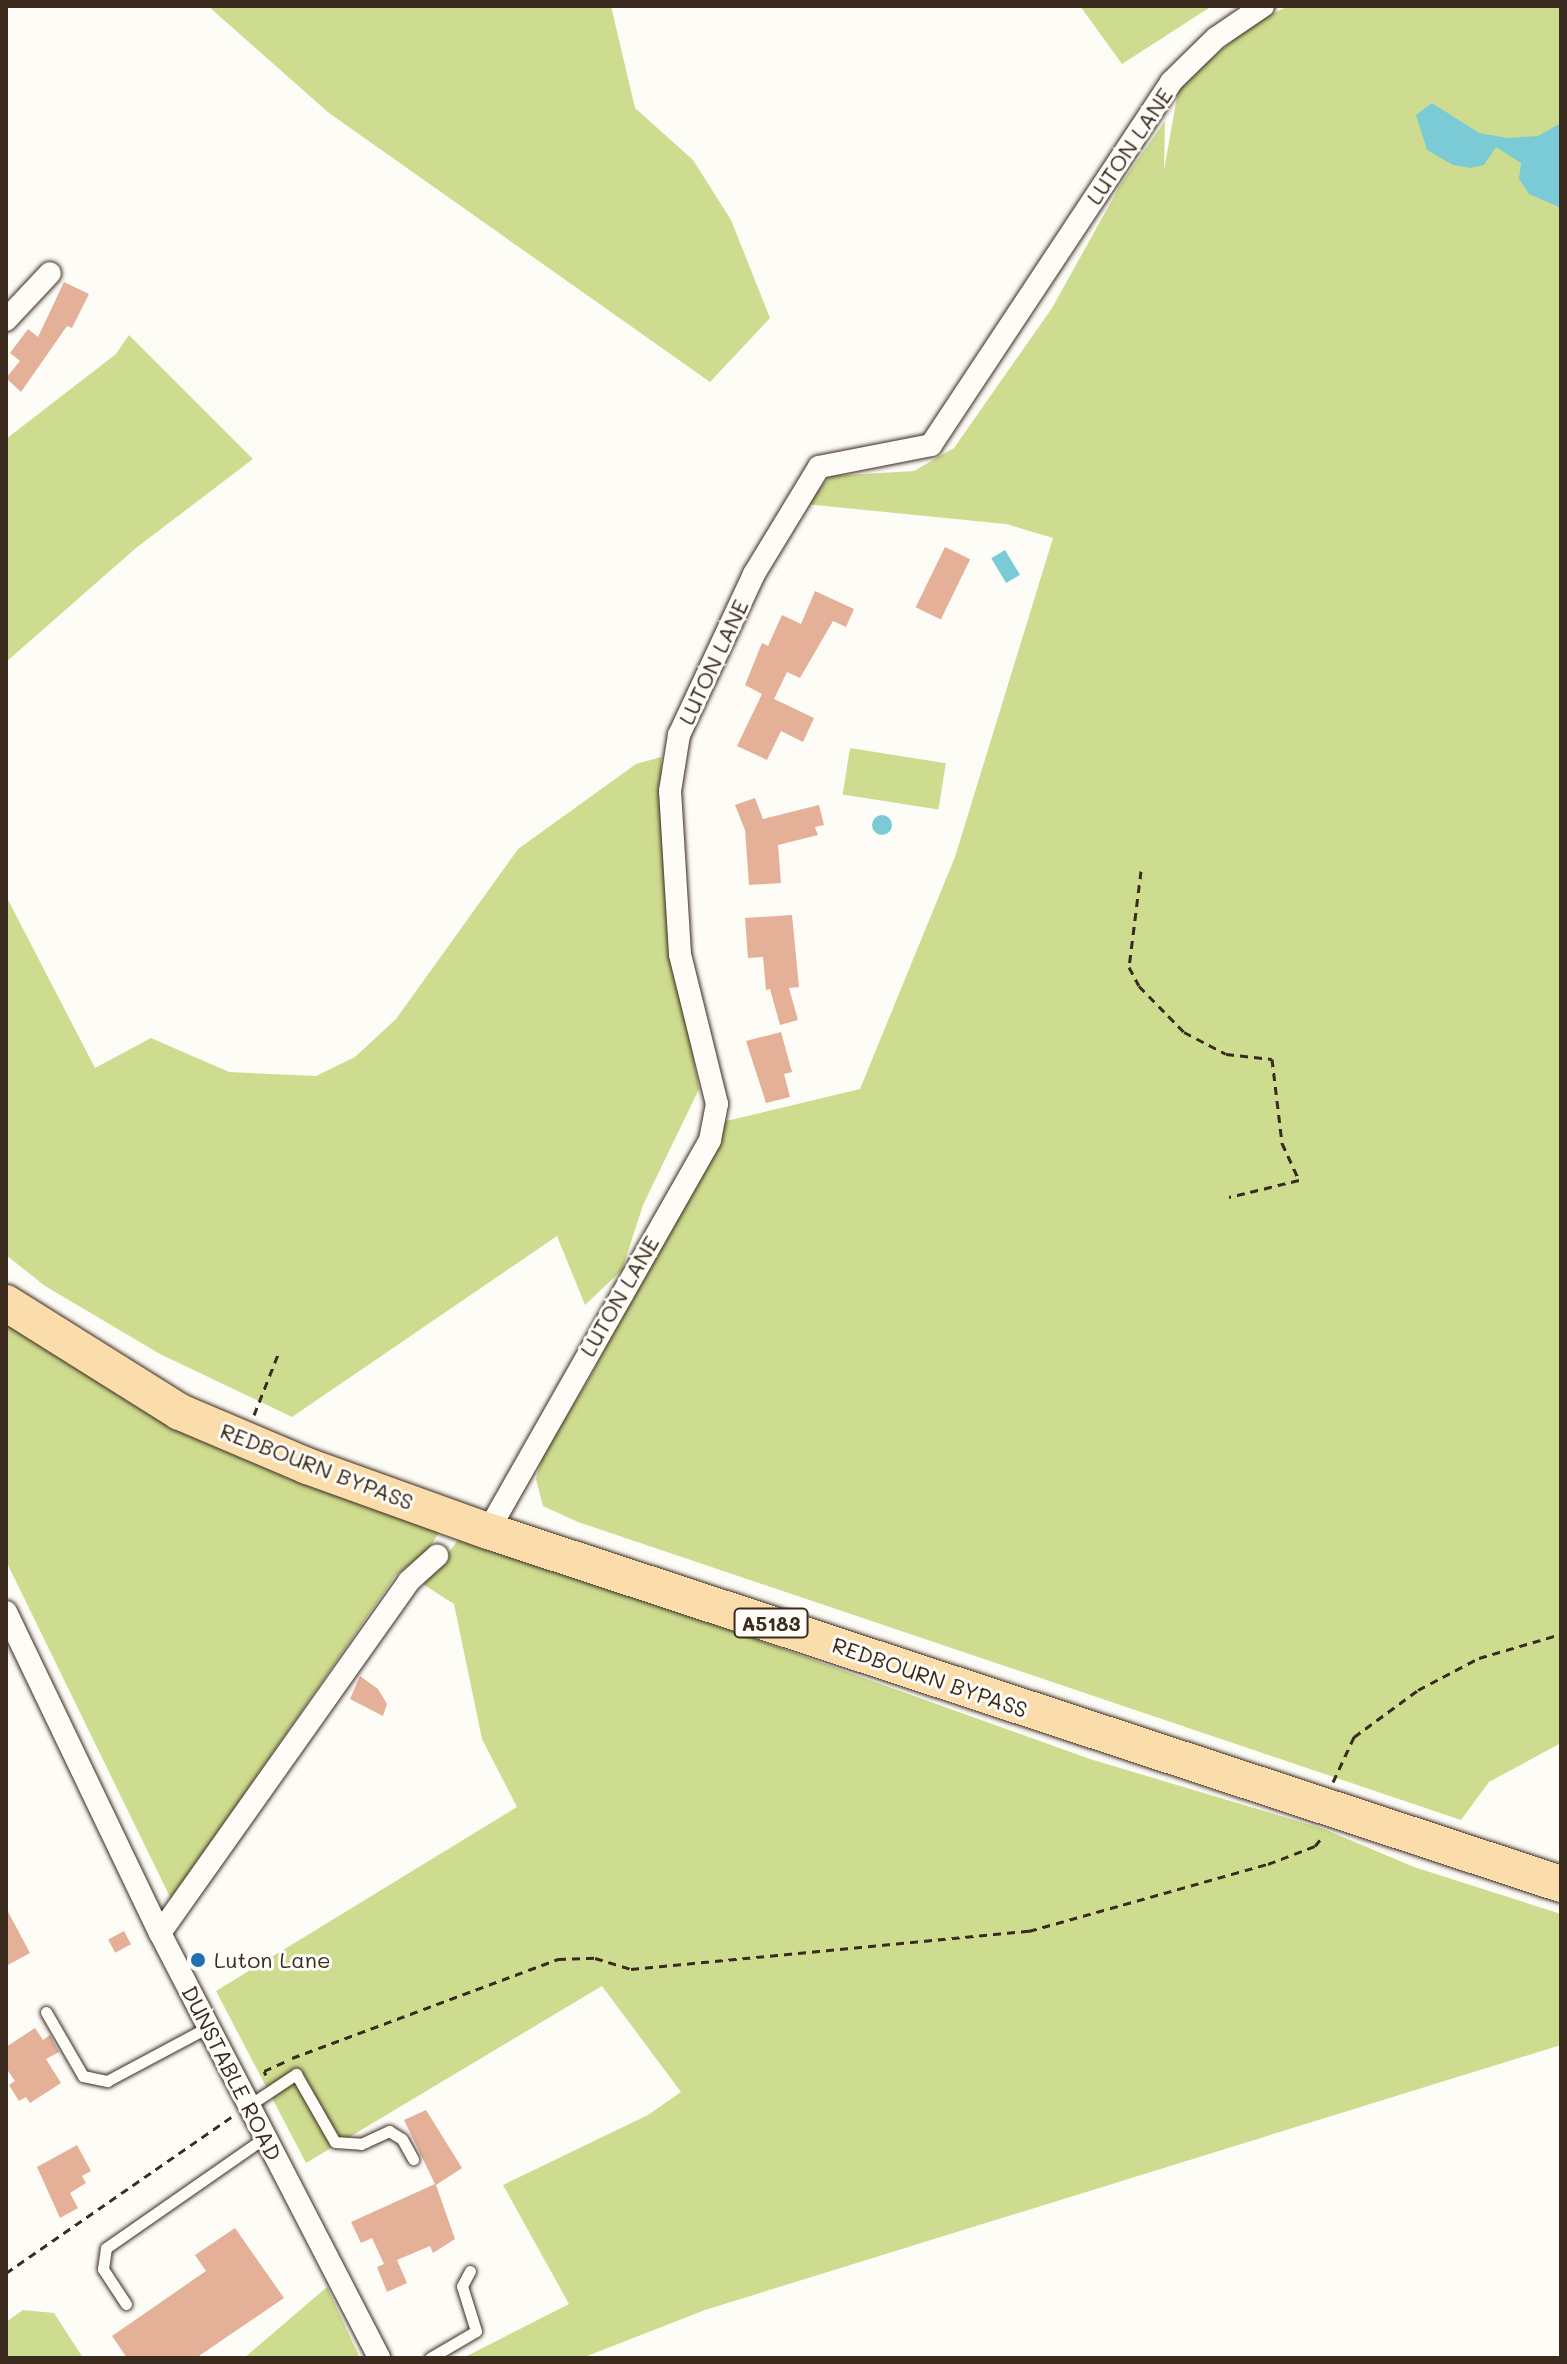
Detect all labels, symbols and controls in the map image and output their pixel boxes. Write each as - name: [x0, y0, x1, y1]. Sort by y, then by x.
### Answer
- street label: LUTON LANE: [1080, 83, 1178, 209]
- street label: LUTON LANE: [673, 595, 753, 729]
- street label: LUTON LANE: [574, 1231, 664, 1361]
- street label: REDBOURN BYPASS: [217, 1417, 417, 1515]
- road number: A5183: [733, 1607, 809, 1639]
- street label: REDBOURN BYPASS: [829, 1631, 1031, 1723]
- place label: Luton Lane: [214, 1947, 331, 1973]
- marker: Luton Lane: [189, 1951, 207, 1969]
- street label: DUNSTABLE ROAD: [177, 1981, 287, 2165]

